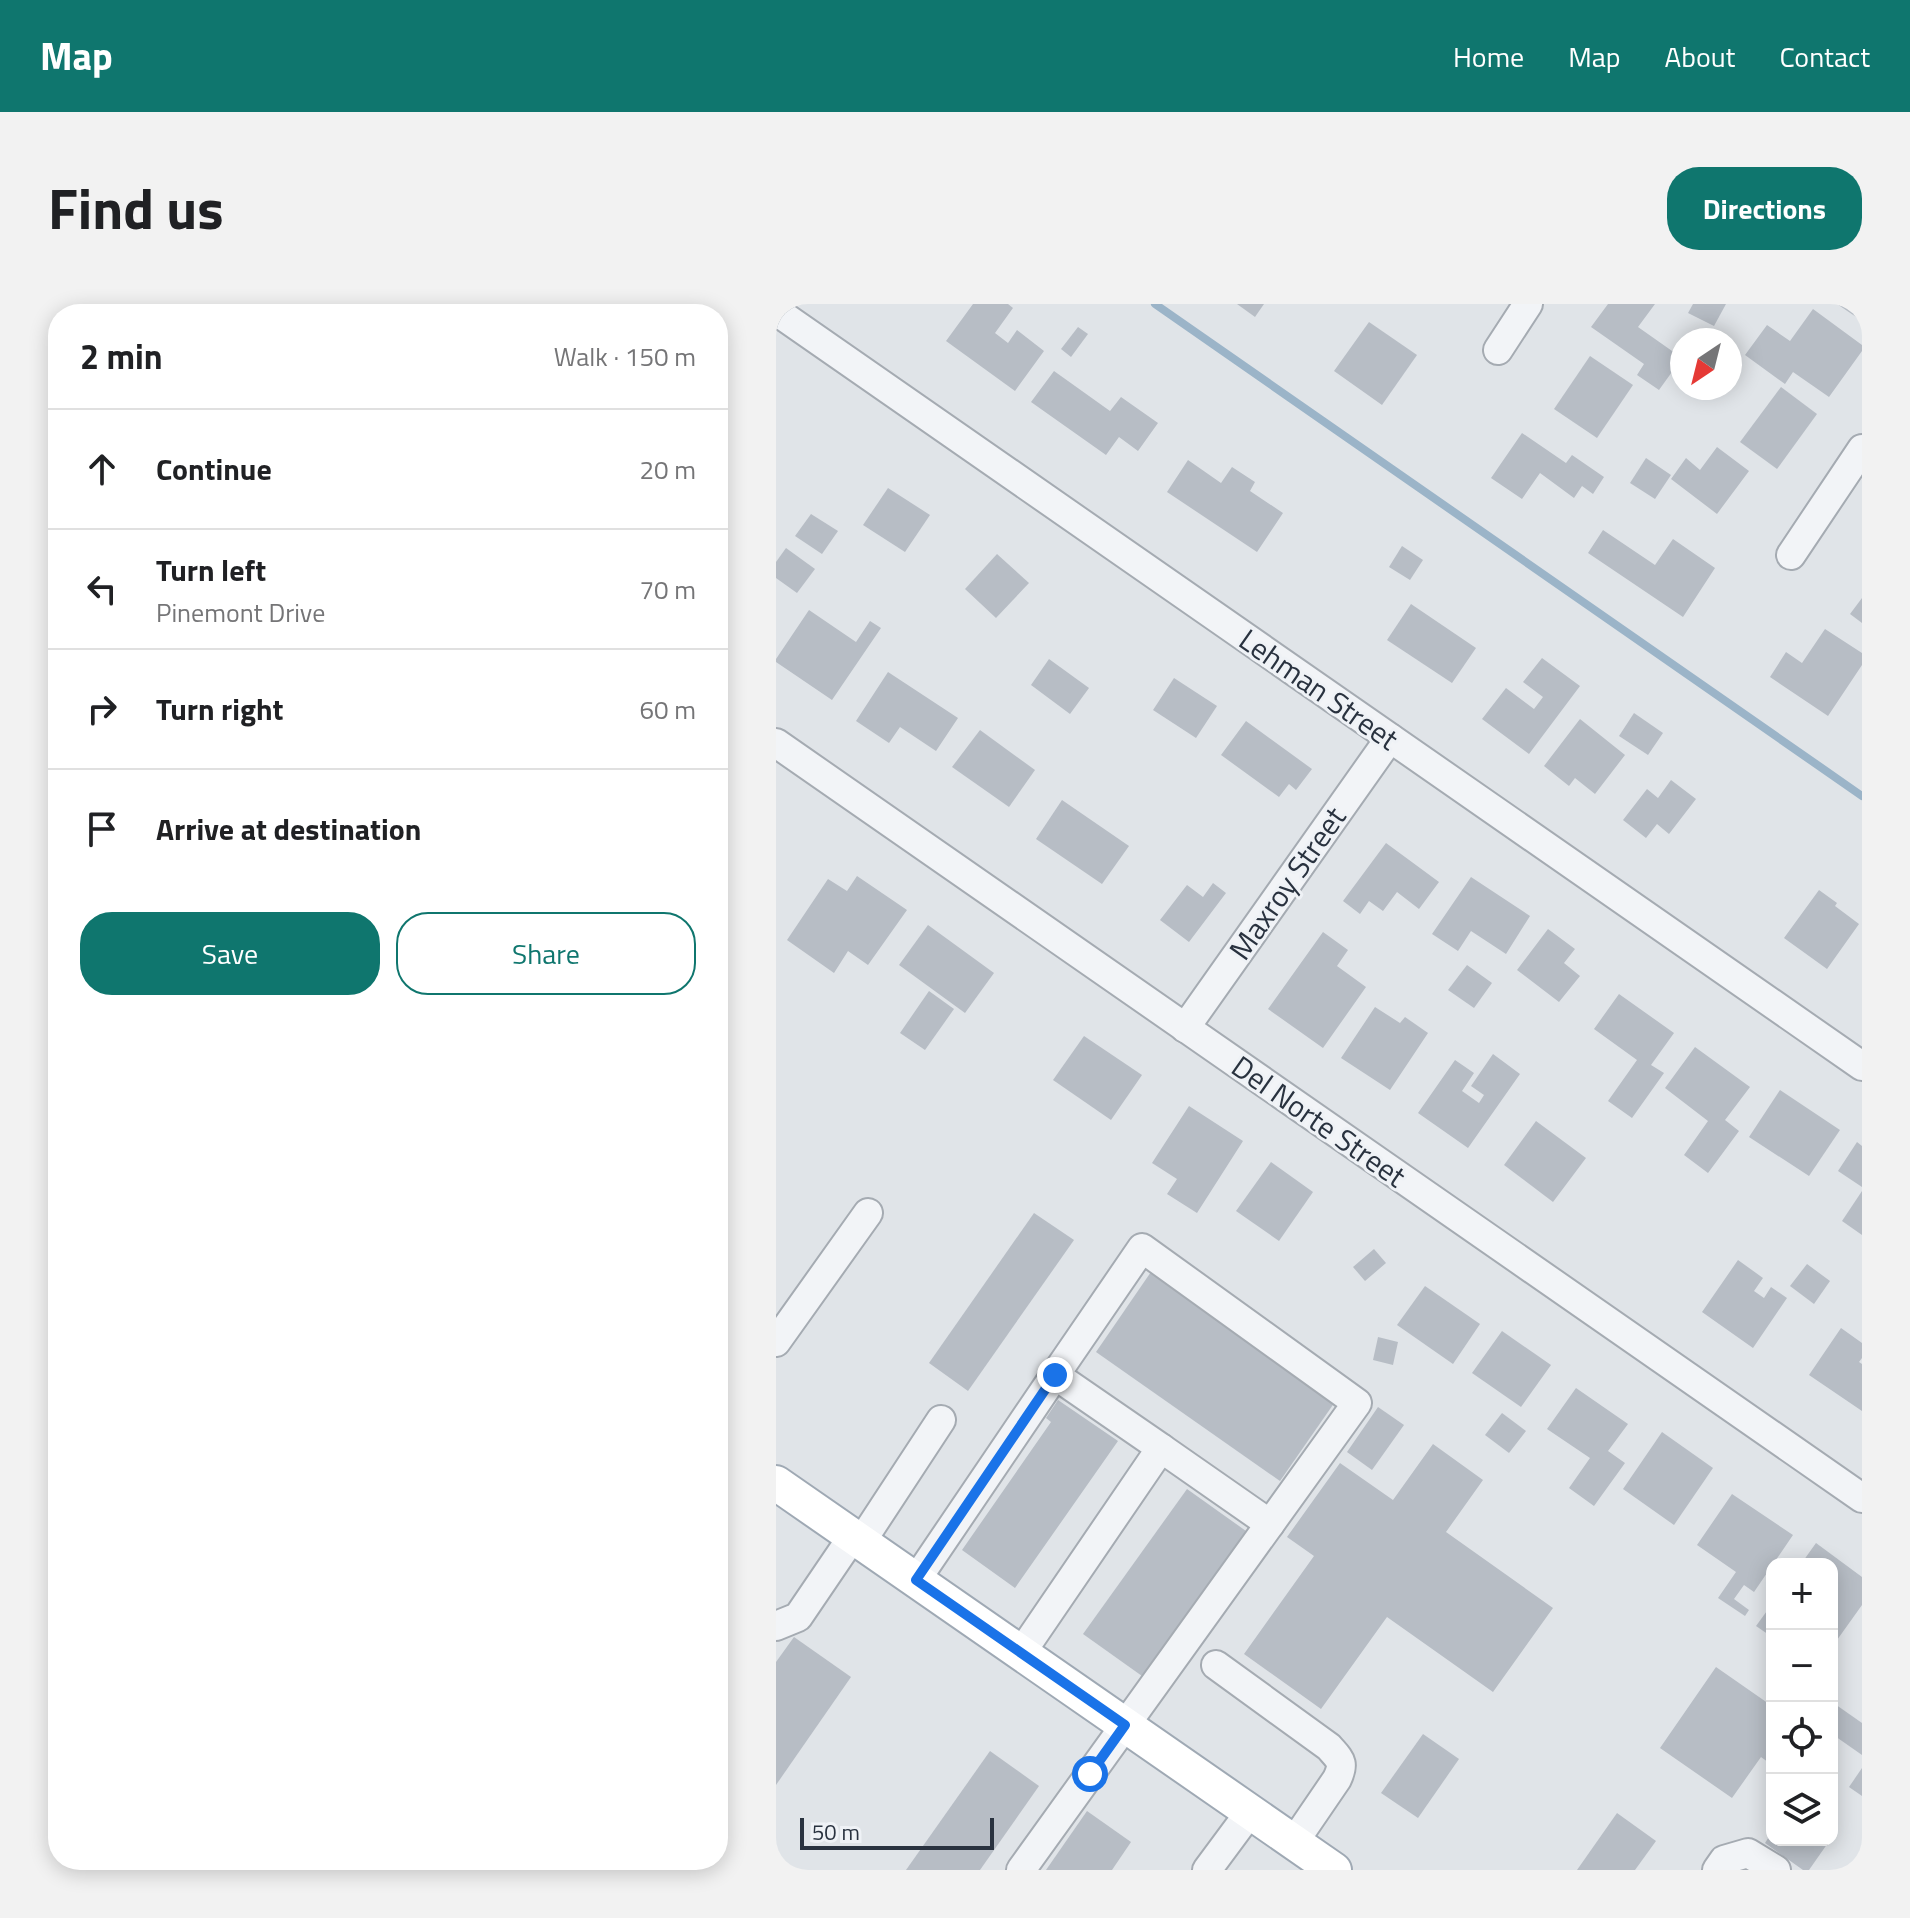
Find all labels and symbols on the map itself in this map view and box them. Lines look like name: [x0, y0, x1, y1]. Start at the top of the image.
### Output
north arrow: [1670, 328, 1742, 400]
street label: Lehman Street: [1230, 617, 1409, 761]
street label: Maxroy Street: [1217, 797, 1357, 969]
street label: Del Norte Street: [1222, 1044, 1416, 1199]
route end: [1037, 1357, 1073, 1393]
route start: [1072, 1756, 1108, 1792]
scale bar: [800, 1814, 994, 1850]

